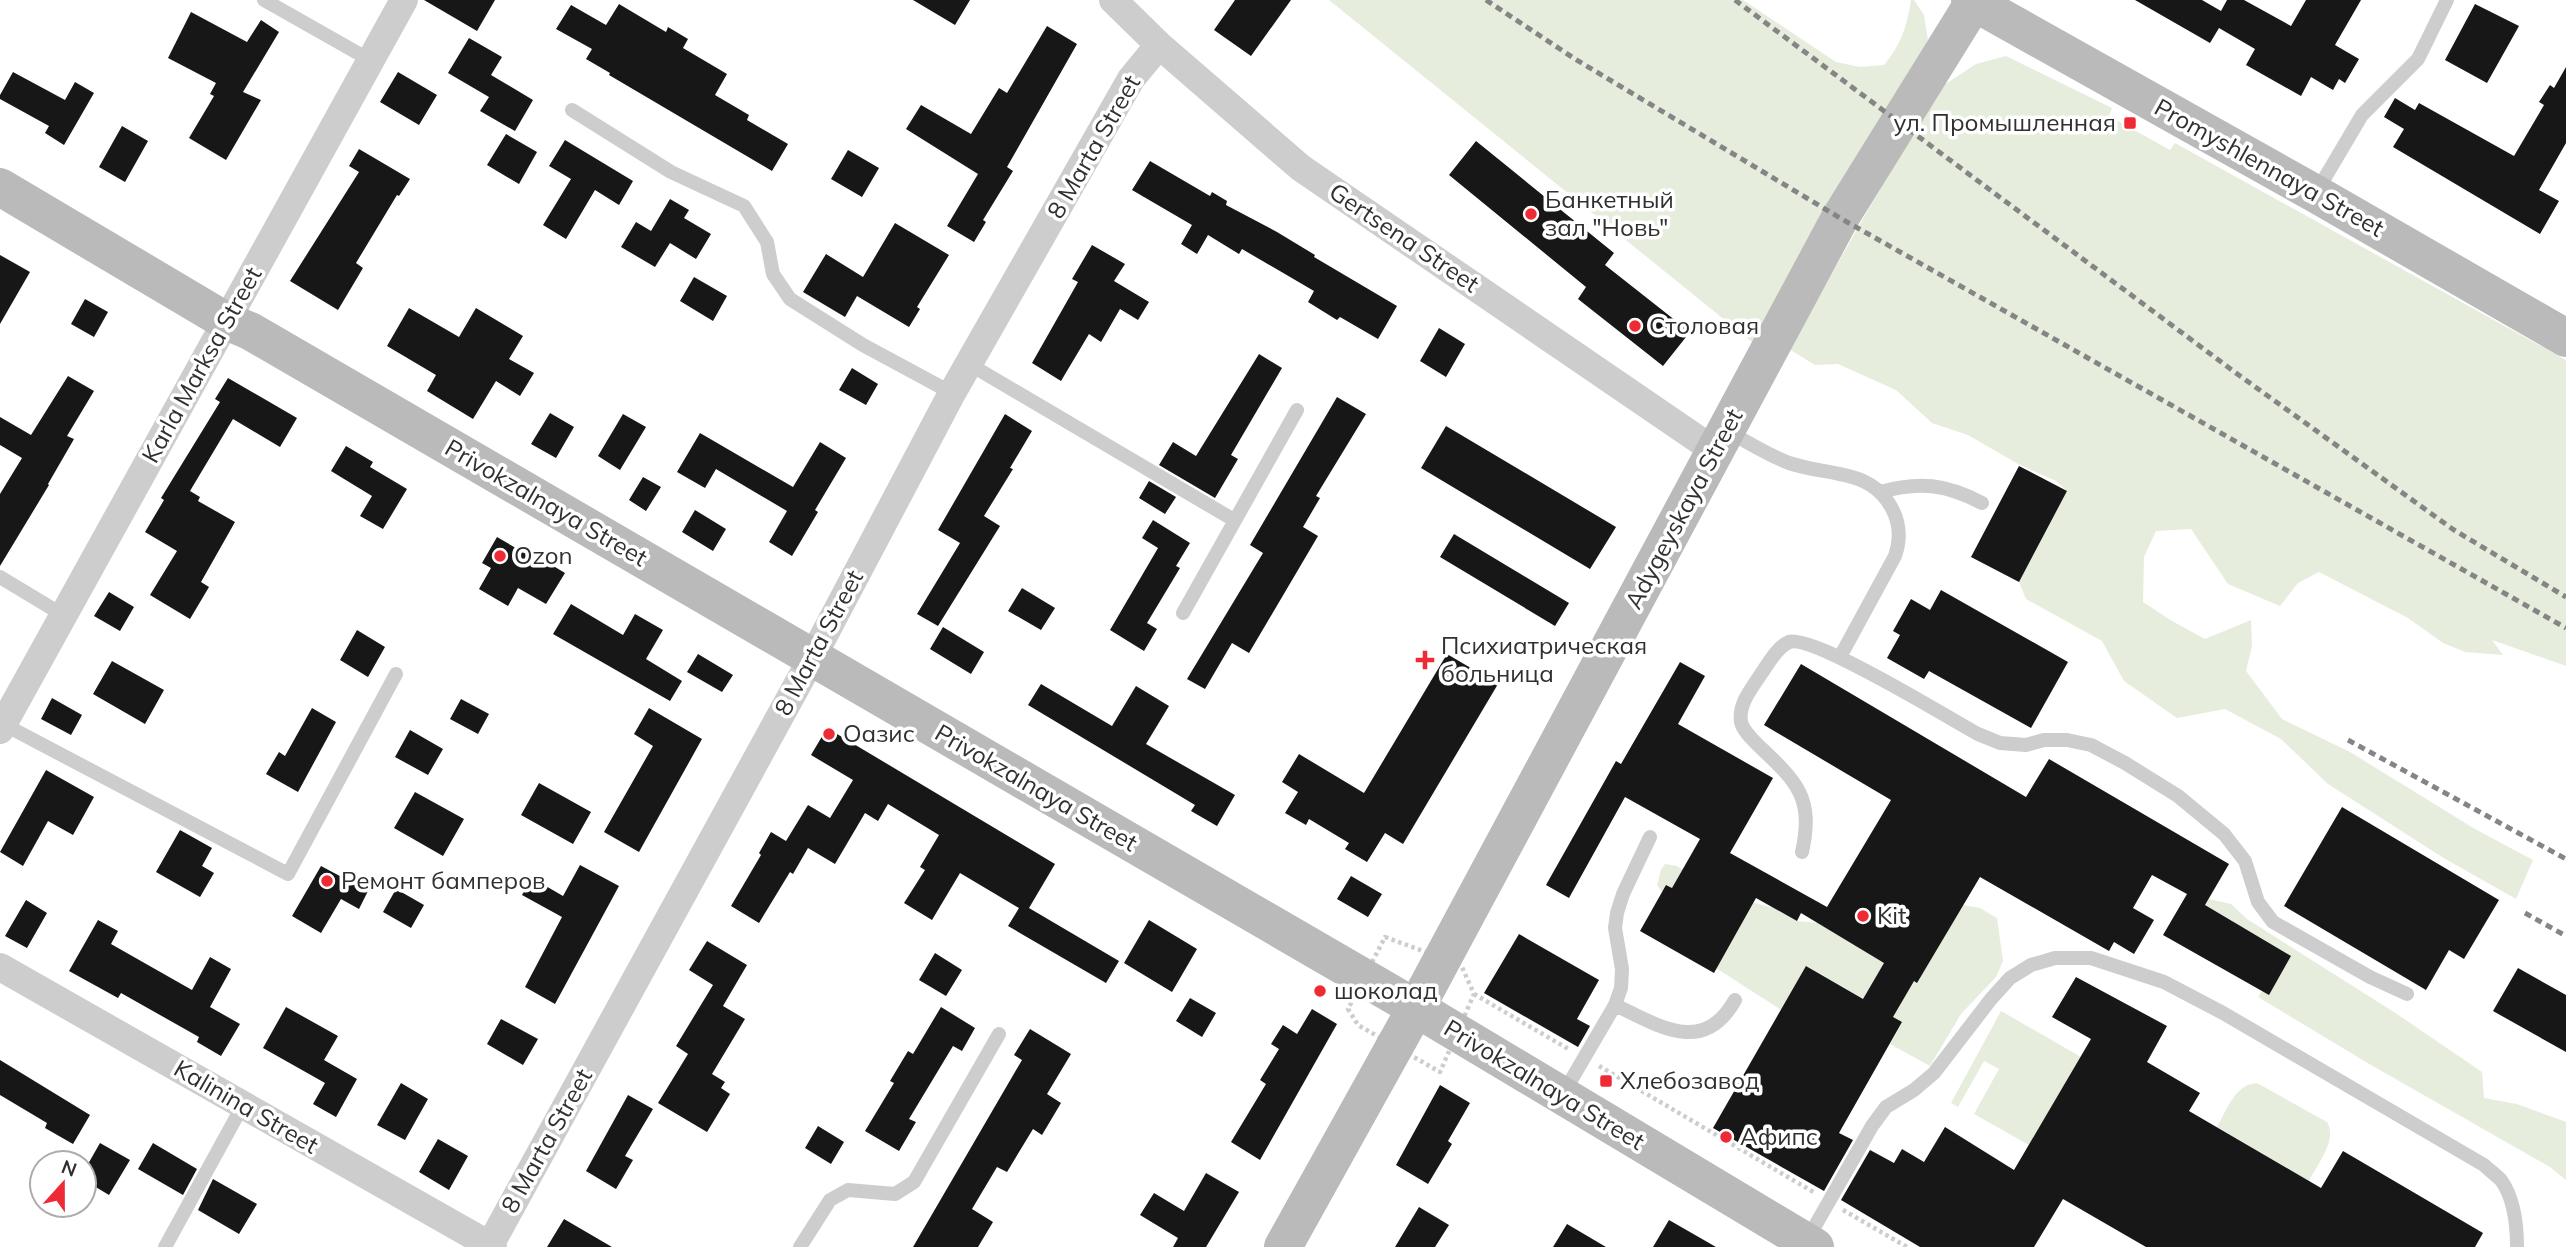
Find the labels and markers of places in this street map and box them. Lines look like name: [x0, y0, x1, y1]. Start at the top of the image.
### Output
place label: ул. Промышленная: [1893, 107, 2116, 137]
marker: ул. Промышленная: [2122, 115, 2138, 131]
place label: Банкетный зал "Новь": [1545, 184, 1674, 242]
marker: Банкетный зал "Новь": [1523, 206, 1539, 222]
place label: Столовая: [1649, 310, 1759, 340]
marker: Столовая: [1627, 318, 1643, 334]
place label: Ozon: [514, 540, 573, 570]
marker: Ozon: [492, 548, 508, 564]
place label: Психиатрическая больница: [1441, 630, 1647, 688]
marker: Психиатрическая больница: [1415, 650, 1435, 670]
place label: Оазис: [843, 718, 915, 748]
marker: Оазис: [821, 726, 837, 742]
place label: Ремонт бамперов: [341, 865, 545, 895]
marker: Ремонт бамперов: [319, 873, 335, 889]
place label: Kit: [1877, 900, 1906, 930]
marker: Kit: [1855, 908, 1871, 924]
place label: шоколад: [1334, 975, 1438, 1005]
marker: шоколад: [1312, 983, 1328, 999]
place label: Хлебозавод: [1620, 1065, 1760, 1095]
marker: Хлебозавод: [1598, 1073, 1614, 1089]
place label: Афипс: [1740, 1121, 1818, 1151]
marker: Афипс: [1718, 1129, 1734, 1145]

